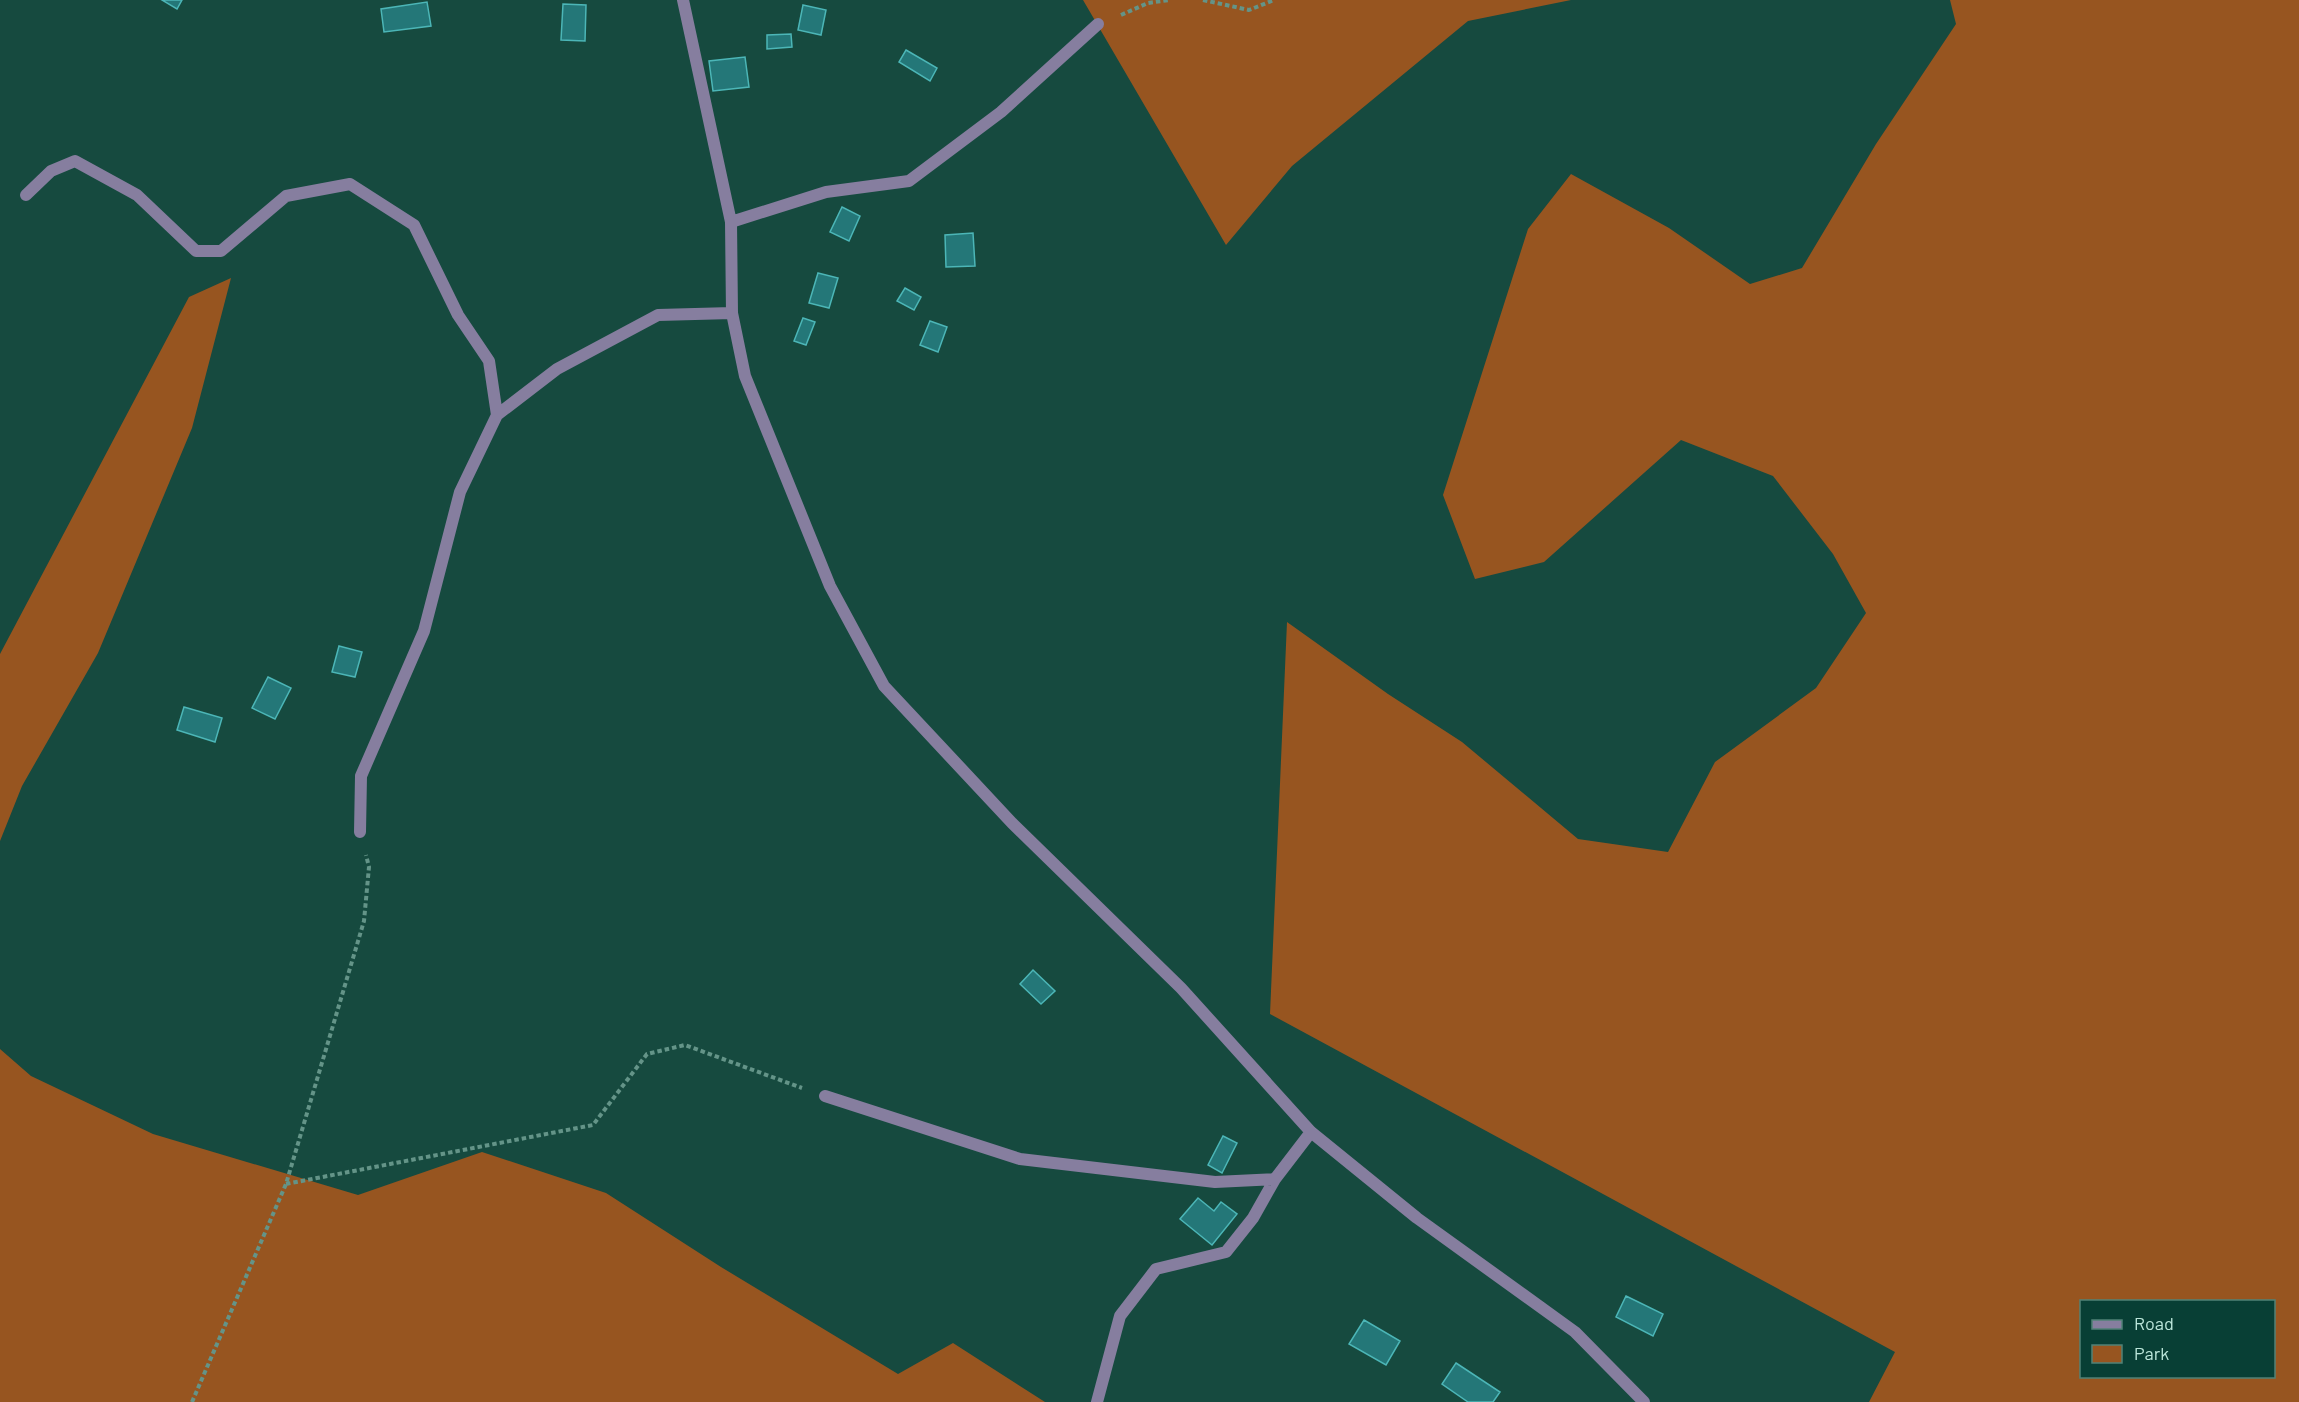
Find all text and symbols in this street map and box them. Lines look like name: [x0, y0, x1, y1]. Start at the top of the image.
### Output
legend: [2080, 1300, 2275, 1378]
text: Road: [2134, 1312, 2174, 1334]
text: Park: [2134, 1342, 2169, 1364]

